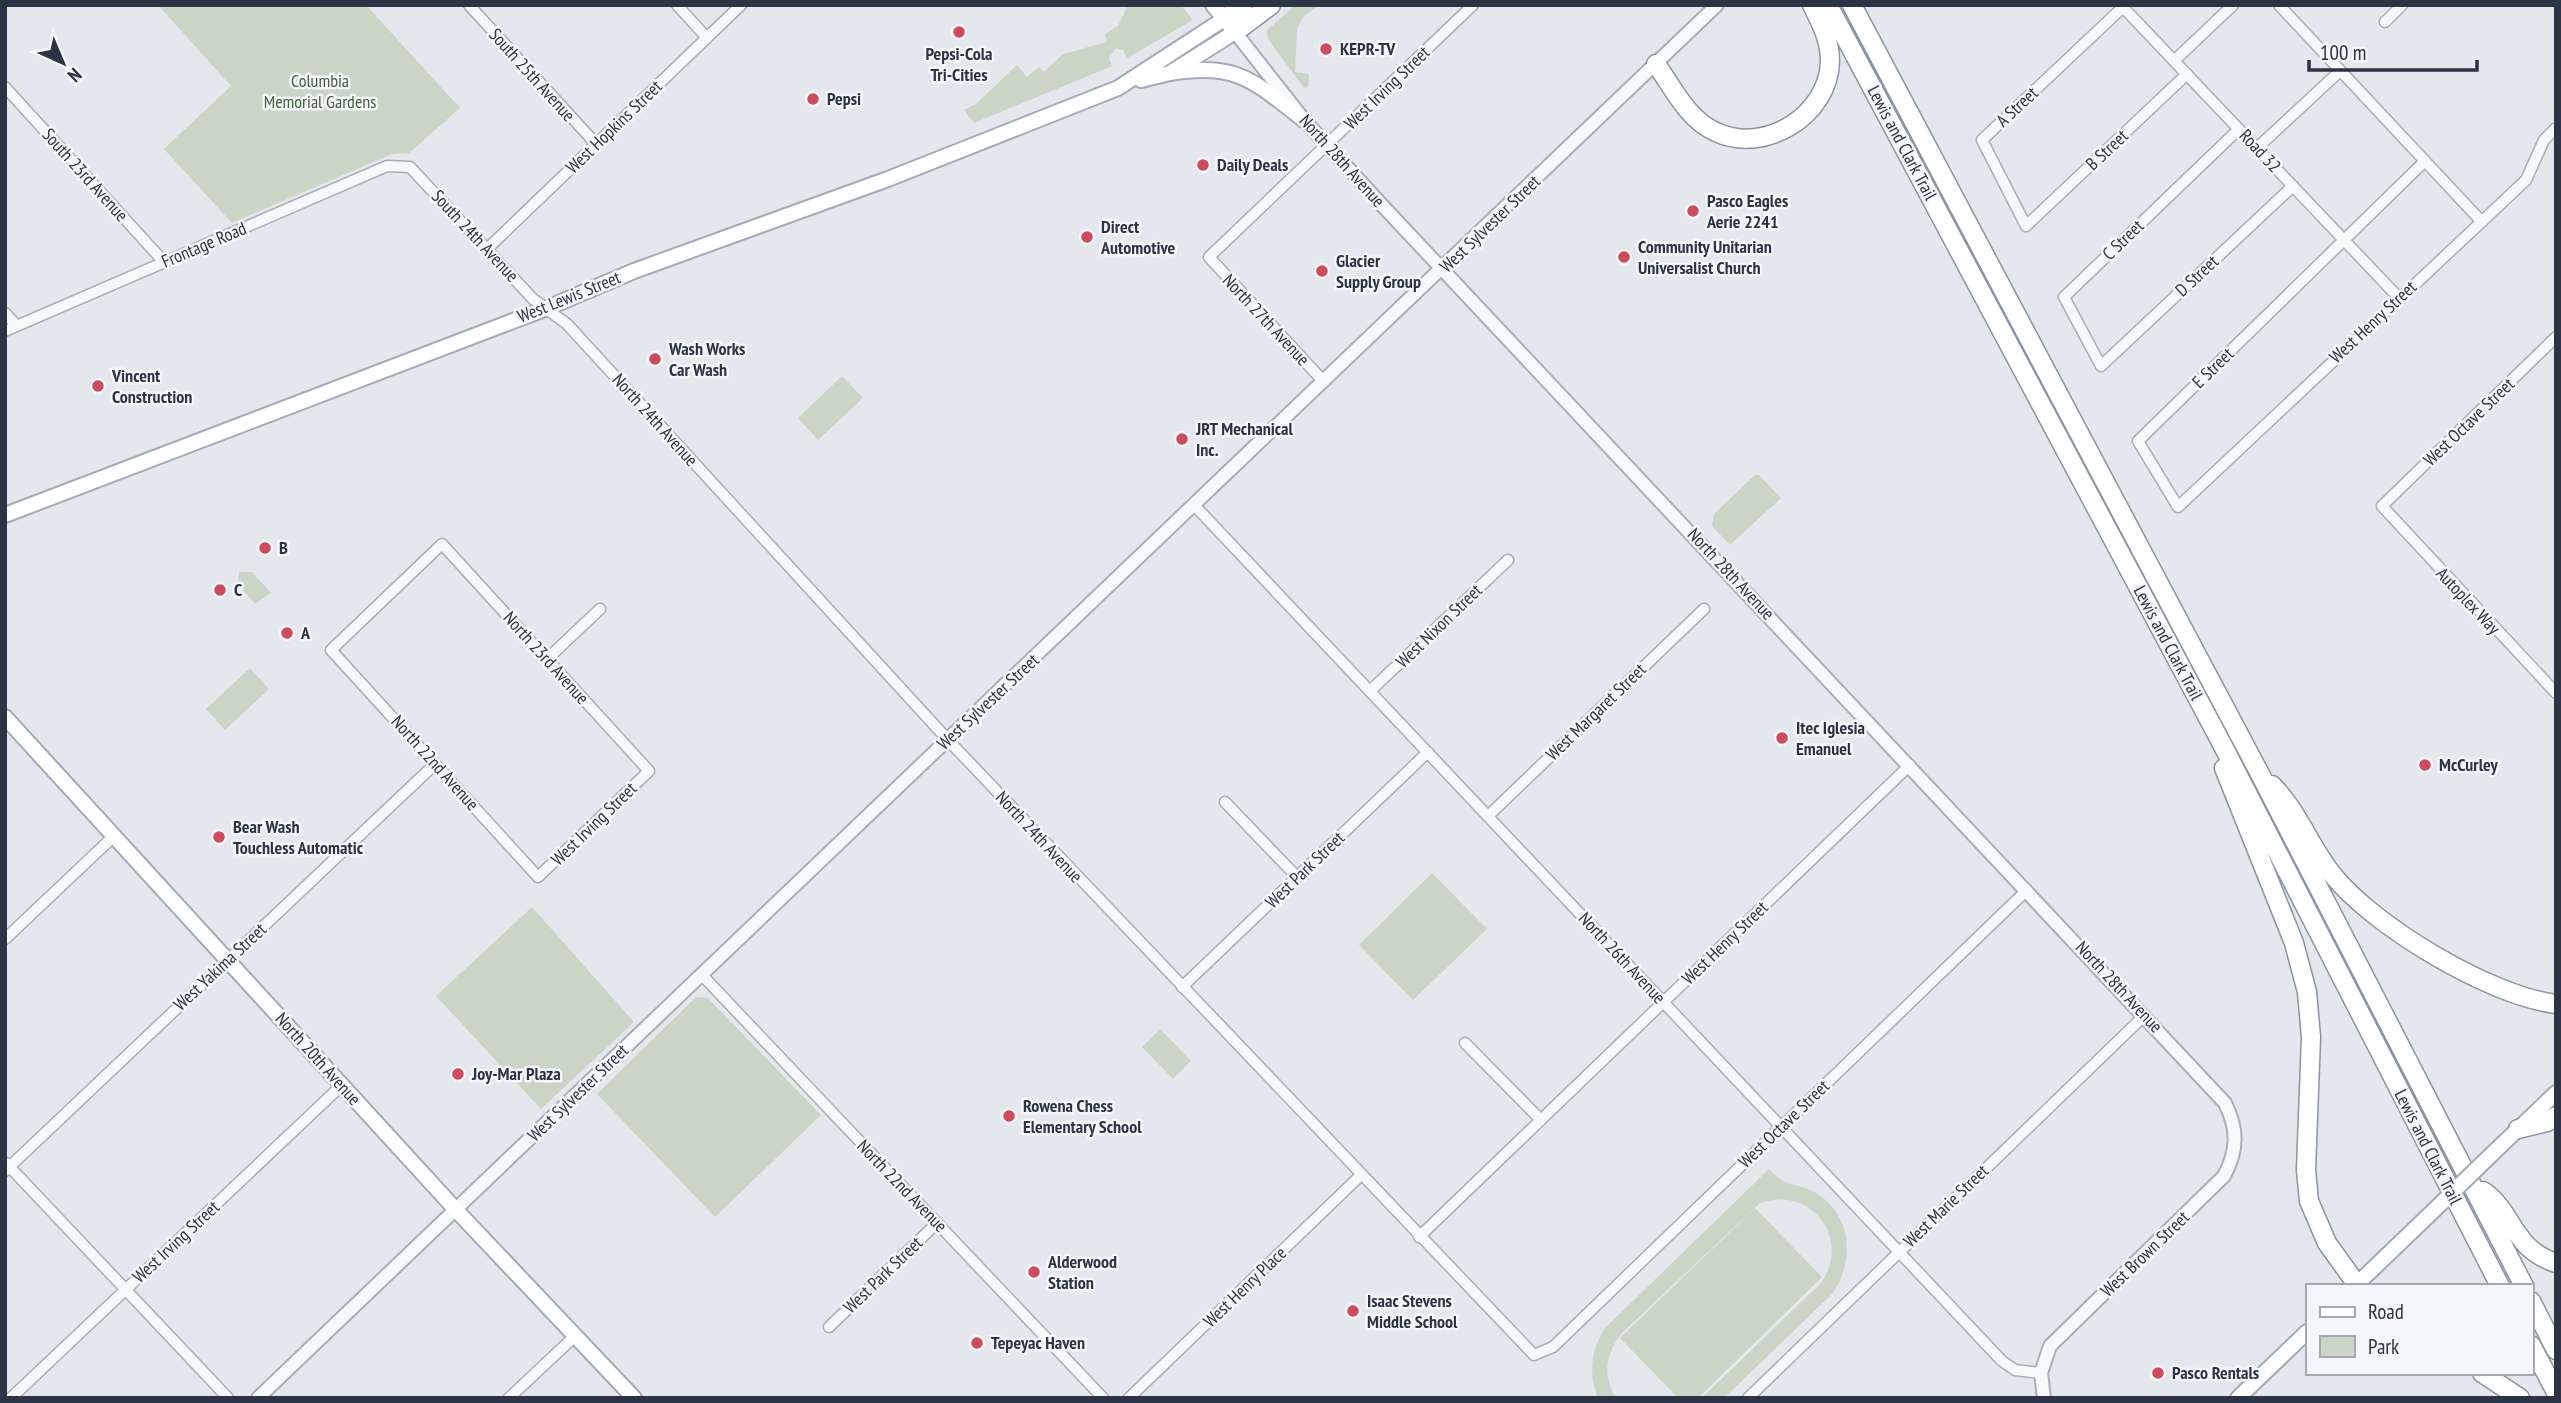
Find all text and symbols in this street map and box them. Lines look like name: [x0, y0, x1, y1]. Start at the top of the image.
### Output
street label: South 25th Avenue: [484, 23, 580, 126]
marker: Pepsi-Cola Tri-Cities: [951, 24, 967, 40]
north arrow: [28, 28, 98, 98]
scale bar: [2309, 28, 2477, 72]
place label: KEPR-TV: [1340, 37, 1396, 60]
text: 100 m: [2320, 39, 2366, 66]
marker: KEPR-TV: [1318, 41, 1334, 57]
street label: West Irving Street: [1339, 41, 1434, 134]
place label: Pepsi-Cola Tri-Cities: [925, 42, 993, 86]
text: N: [63, 63, 87, 87]
park label: Columbia Memorial Gardens: [264, 69, 376, 113]
street label: West Hopkins Street: [561, 75, 667, 178]
street label: A Street: [1991, 81, 2042, 132]
street label: Lewis and Clark Trail: [1863, 82, 1943, 205]
place label: Pepsi: [827, 87, 861, 110]
marker: Pepsi: [805, 91, 821, 107]
street label: North 28th Avenue: [1295, 109, 1390, 212]
street label: South 23rd Avenue: [37, 123, 133, 226]
street label: B Street: [2081, 124, 2133, 175]
street label: Road 32: [2235, 124, 2286, 177]
place label: Daily Deals: [1217, 153, 1288, 176]
marker: Daily Deals: [1195, 157, 1211, 173]
street label: West Sylvester Street: [1434, 170, 1545, 277]
street label: South 24th Avenue: [427, 185, 524, 287]
place label: Pasco Eagles Aerie 2241: [1706, 189, 1788, 233]
marker: Pasco Eagles Aerie 2241: [1685, 203, 1701, 219]
street label: C Street: [2097, 214, 2148, 265]
place label: Direct Automotive: [1100, 215, 1176, 259]
street label: Frontage Road: [158, 216, 250, 273]
marker: Direct Automotive: [1079, 229, 1095, 245]
place label: Community Unitarian Universalist Church: [1638, 235, 1772, 279]
place label: Glacier Supply Group: [1336, 249, 1421, 293]
marker: Community Unitarian Universalist Church: [1616, 249, 1632, 265]
street label: D Street: [2170, 250, 2223, 301]
marker: Glacier Supply Group: [1314, 263, 1330, 279]
street label: West Lewis Street: [514, 265, 624, 328]
street label: North 27th Avenue: [1218, 269, 1315, 370]
street label: West Henry Street: [2324, 275, 2421, 368]
place label: Wash Works Car Wash: [668, 337, 745, 381]
street label: E Street: [2187, 342, 2238, 393]
marker: Wash Works Car Wash: [647, 351, 663, 367]
place label: Vincent Construction: [111, 364, 192, 408]
street label: North 24th Avenue: [608, 368, 703, 471]
street label: West Octave Street: [2418, 372, 2519, 471]
marker: Vincent Construction: [90, 378, 106, 394]
place label: JRT Mechanical Inc.: [1195, 417, 1294, 461]
marker: JRT Mechanical Inc.: [1174, 431, 1190, 447]
street label: North 28th Avenue: [1683, 523, 1780, 624]
place label: B: [279, 536, 288, 559]
marker: B: [257, 540, 273, 556]
street label: Autoplex Way: [2431, 562, 2506, 639]
place label: C: [234, 578, 242, 601]
street label: West Nixon Street: [1391, 579, 1487, 673]
marker: C: [212, 582, 228, 598]
street label: Lewis and Clark Trail: [2129, 582, 2209, 705]
street label: North 23rd Avenue: [499, 606, 594, 709]
place label: A: [300, 621, 311, 644]
marker: A: [279, 625, 295, 641]
street label: West Sylvester Street: [932, 648, 1043, 755]
street label: West Margaret Street: [1541, 658, 1651, 765]
street label: North 22nd Avenue: [387, 710, 484, 815]
place label: Itec Iglesia Emanuel: [1796, 716, 1865, 760]
marker: Itec Iglesia Emanuel: [1774, 730, 1790, 746]
place label: McCurley: [2439, 753, 2499, 776]
marker: McCurley: [2417, 757, 2433, 773]
street label: West Irving Street: [546, 777, 641, 870]
street label: North 24th Avenue: [991, 786, 1088, 887]
place label: Bear Wash Touchless Automatic: [233, 815, 364, 859]
street label: West Park Street: [1260, 826, 1349, 913]
marker: Bear Wash Touchless Automatic: [211, 829, 227, 845]
street label: West Henry Street: [1677, 896, 1773, 989]
street label: North 26th Avenue: [1574, 907, 1671, 1008]
street label: West Yakima Street: [168, 918, 271, 1015]
street label: North 28th Avenue: [2071, 936, 2168, 1037]
street label: North 20th Avenue: [271, 1007, 366, 1110]
street label: West Sylvester Street: [522, 1039, 633, 1146]
place label: Joy-Mar Plaza: [471, 1062, 561, 1085]
marker: Joy-Mar Plaza: [450, 1066, 466, 1082]
street label: West Octave Street: [1733, 1074, 1834, 1173]
street label: Lewis and Clark Trail: [2390, 1085, 2468, 1209]
place label: Rowena Chess Elementary School: [1023, 1094, 1142, 1138]
marker: Rowena Chess Elementary School: [1001, 1108, 1017, 1124]
street label: North 22nd Avenue: [852, 1134, 952, 1237]
street label: West Marie Street: [1898, 1159, 1993, 1252]
street label: West Irving Street: [127, 1196, 224, 1288]
street label: West Brown Street: [2096, 1206, 2194, 1302]
street label: West Park Street: [838, 1231, 927, 1318]
street label: West Henry Place: [1198, 1241, 1291, 1332]
place label: Alderwood Station: [1047, 1250, 1117, 1294]
marker: Alderwood Station: [1026, 1264, 1042, 1280]
legend: [2306, 1284, 2533, 1375]
place label: Isaac Stevens Middle School: [1367, 1289, 1458, 1333]
text: Road: [2368, 1298, 2404, 1325]
marker: Isaac Stevens Middle School: [1345, 1303, 1361, 1319]
place label: Tepeyac Haven: [991, 1331, 1085, 1354]
text: Park: [2368, 1333, 2399, 1360]
marker: Tepeyac Haven: [969, 1335, 985, 1351]
place label: Pasco Rentals: [2172, 1361, 2259, 1384]
marker: Pasco Rentals: [2150, 1365, 2166, 1381]

